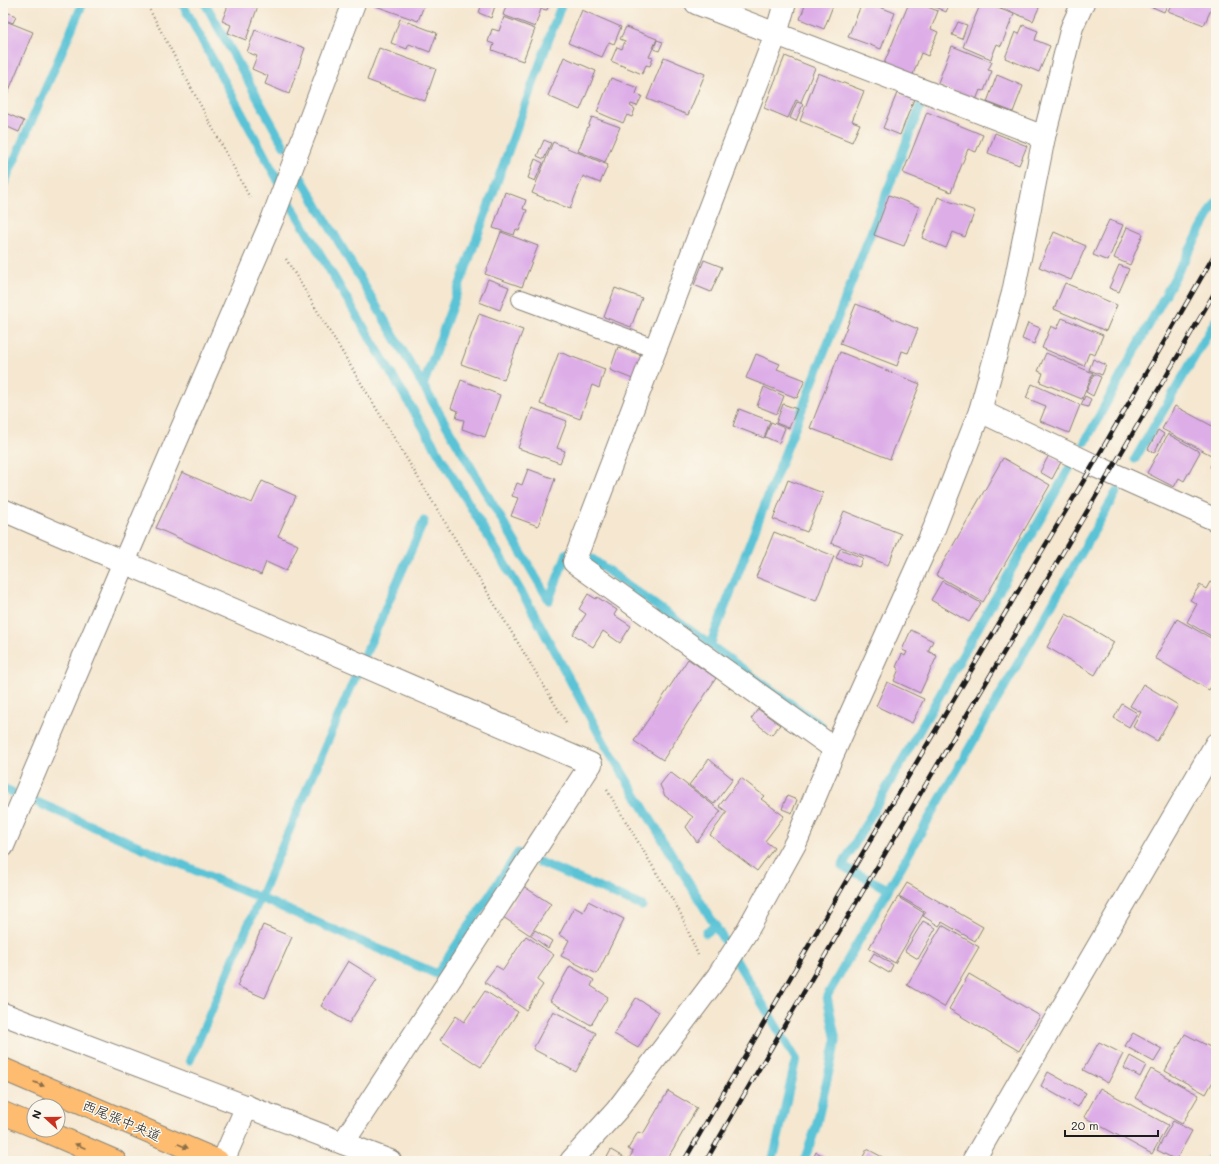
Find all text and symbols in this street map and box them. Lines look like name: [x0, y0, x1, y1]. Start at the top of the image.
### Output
one-way arrow: [33, 1081, 44, 1087]
street label: 西尾張中央道: [80, 1095, 164, 1145]
north arrow: [26, 1098, 66, 1138]
text: N: [28, 1108, 45, 1121]
scale bar: [1065, 1112, 1158, 1138]
text: 20 m: [1071, 1117, 1099, 1133]
one-way arrow: [73, 1142, 85, 1148]
one-way arrow: [177, 1143, 189, 1149]

